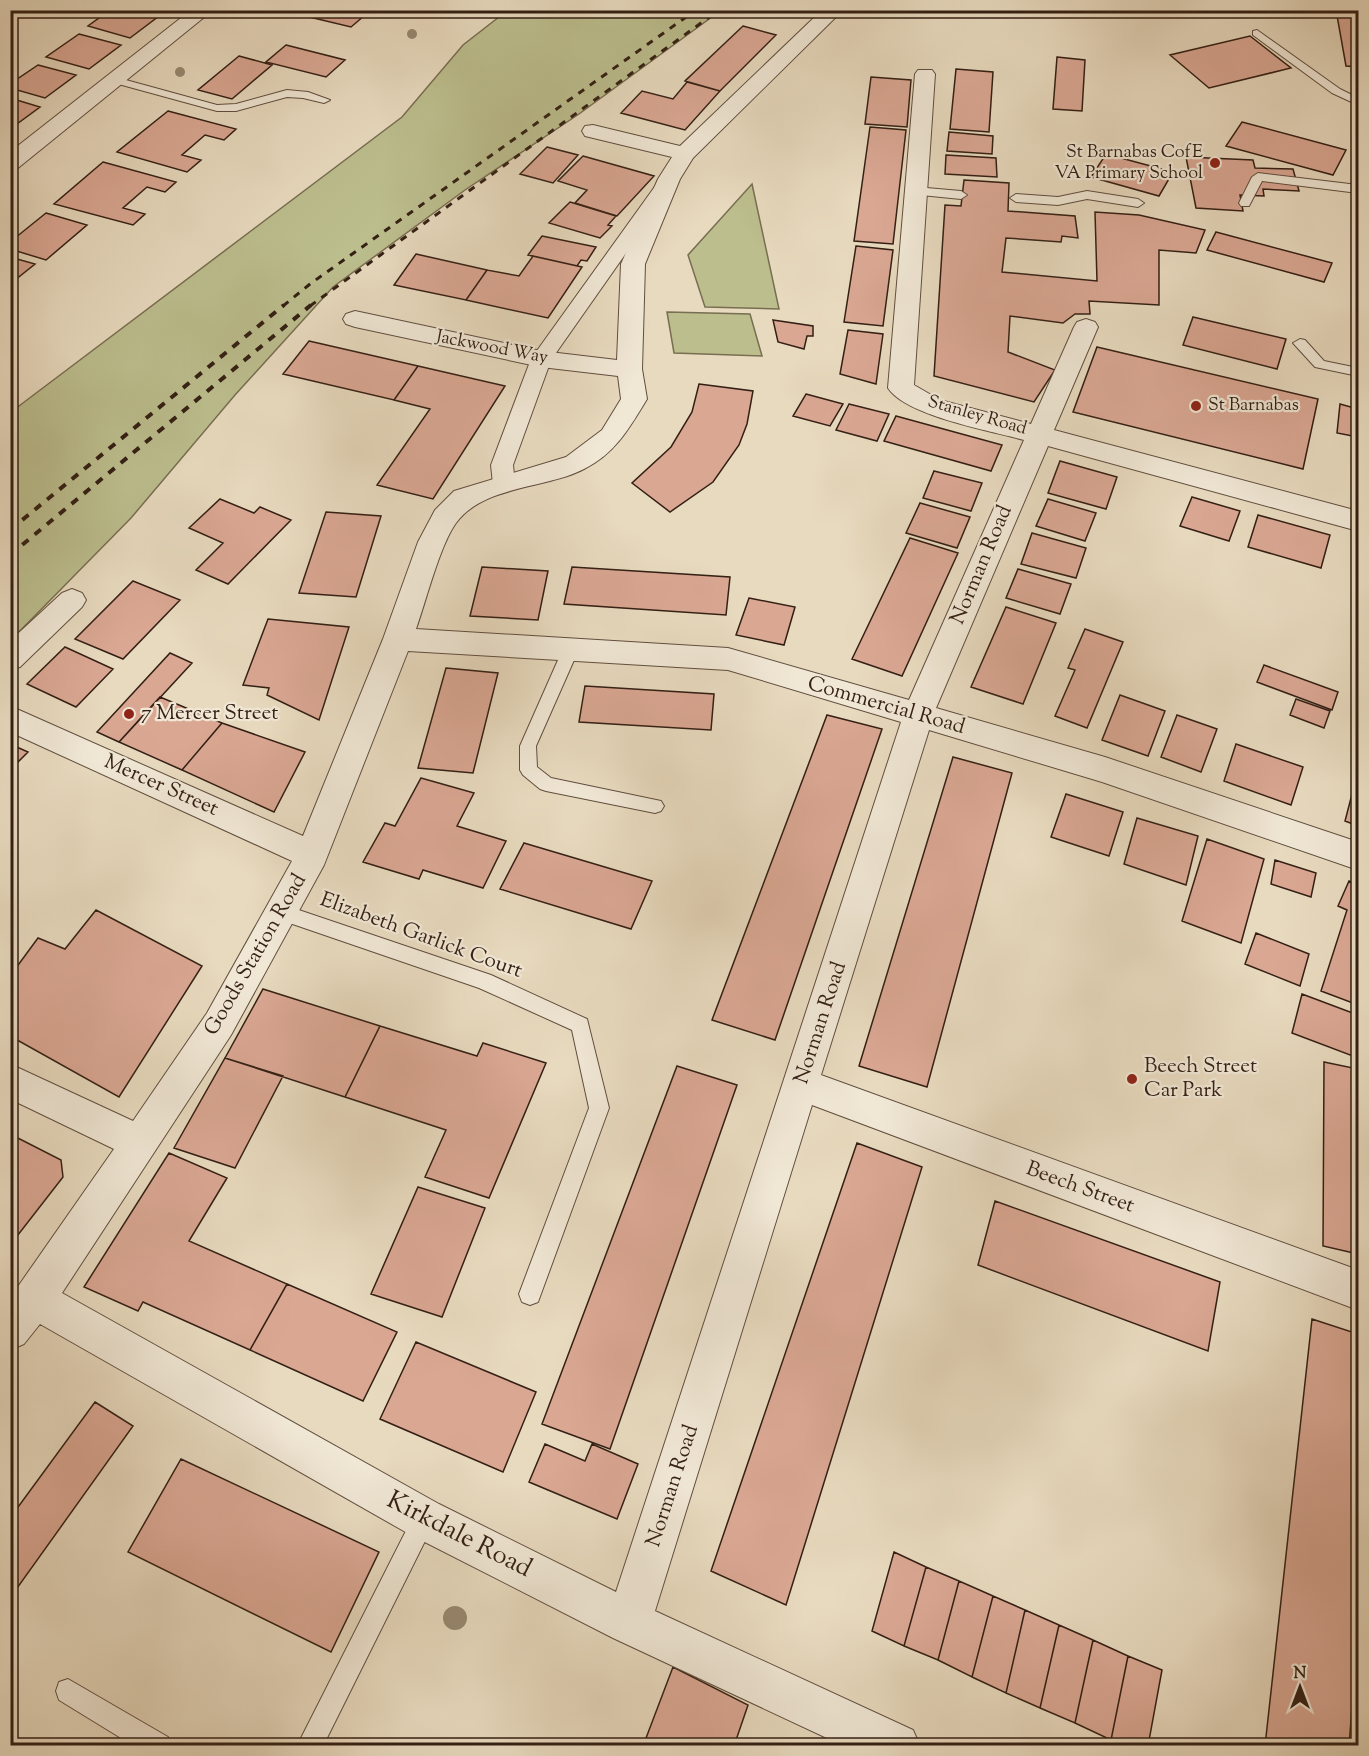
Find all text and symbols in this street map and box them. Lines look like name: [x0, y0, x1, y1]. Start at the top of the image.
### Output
place label: St Barnabas CofE VA Primary School: [1055, 140, 1203, 187]
marker: St Barnabas CofE VA Primary School: [1208, 156, 1222, 170]
street label: Jackwood Way: [433, 324, 550, 372]
street label: Stanley Road: [924, 389, 1030, 443]
place label: St Barnabas: [1208, 393, 1299, 419]
marker: St Barnabas: [1189, 399, 1203, 413]
street label: Norman Road: [943, 501, 1021, 629]
street label: Commercial Road: [804, 669, 968, 743]
place label: 7 Mercer Street: [141, 699, 279, 729]
marker: 7 Mercer Street: [122, 707, 136, 721]
street label: Mercer Street: [99, 747, 223, 825]
street label: Goods Station Road: [197, 868, 315, 1042]
street label: Elizabeth Garlick Court: [316, 885, 526, 987]
street label: Norman Road: [787, 958, 855, 1088]
place label: Beech Street Car Park: [1144, 1052, 1257, 1106]
marker: Beech Street Car Park: [1125, 1072, 1139, 1086]
street label: Beech Street: [1022, 1155, 1138, 1221]
street label: Norman Road: [639, 1421, 707, 1551]
street label: Kirkdale Road: [380, 1482, 539, 1588]
north arrow: [1270, 1657, 1330, 1717]
text: N: [1294, 1663, 1307, 1686]

